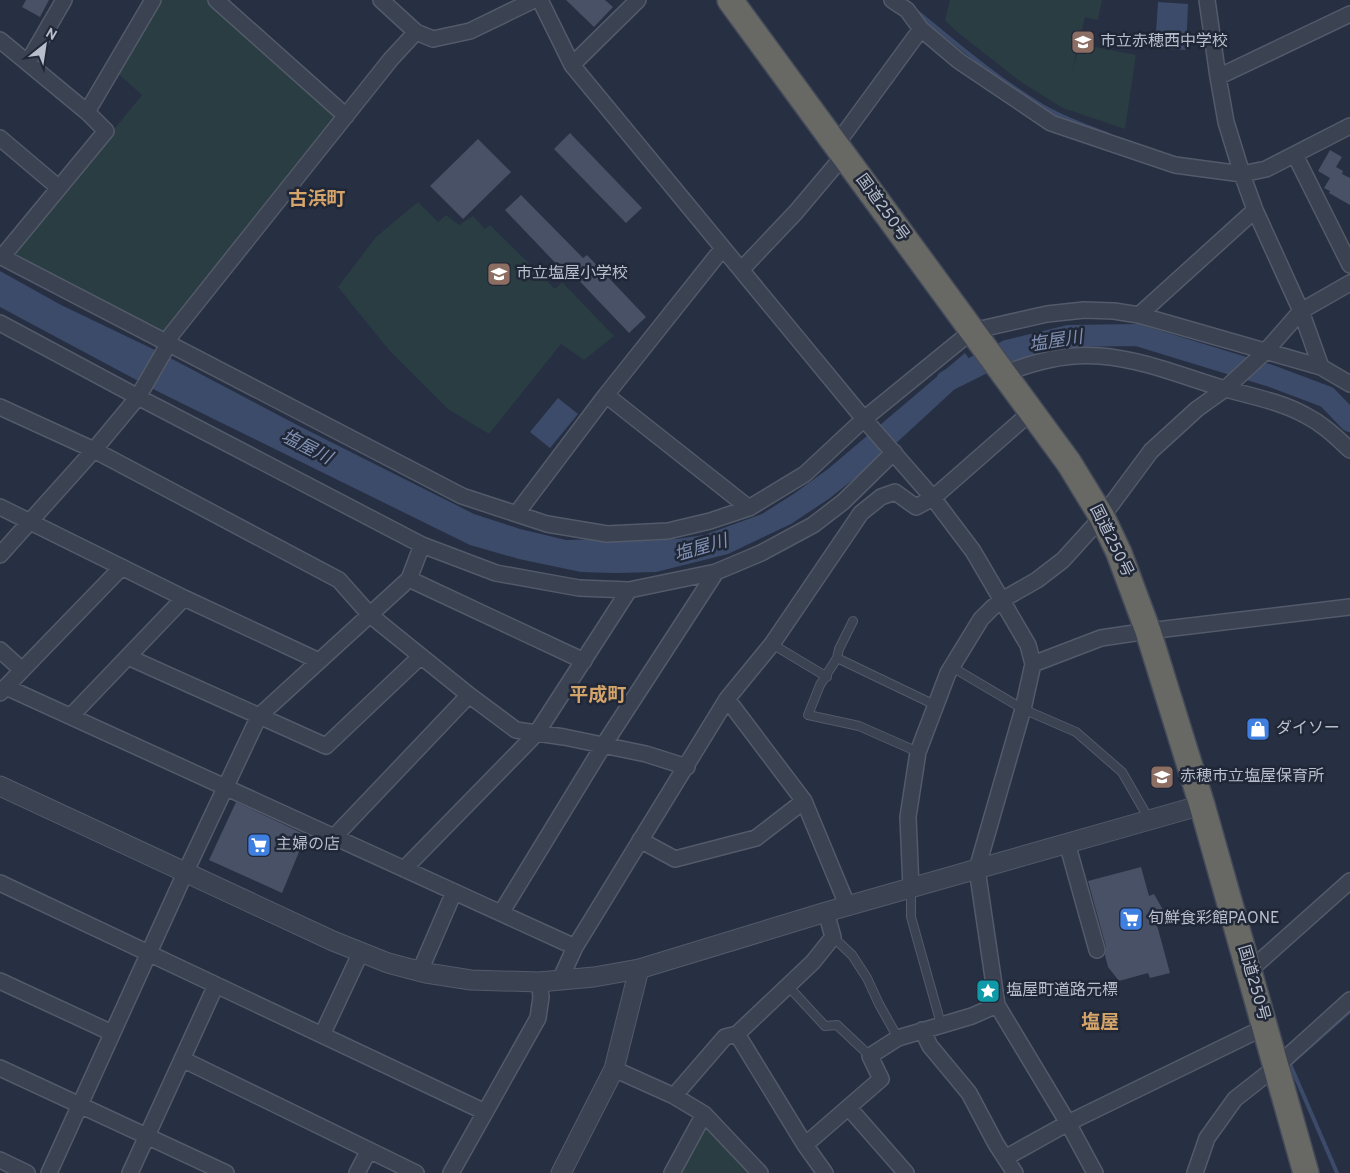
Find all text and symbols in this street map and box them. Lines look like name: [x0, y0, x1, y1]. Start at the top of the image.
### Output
north arrow: [20, 20, 70, 70]
text: N: [42, 25, 59, 45]
school or university icon: 市立赤穂西中学校: [1070, 29, 1096, 55]
place label: 市立赤穂西中学校: [1100, 32, 1228, 52]
street label: 国道250号: [851, 171, 913, 245]
district label: 古浜町: [288, 188, 346, 212]
school or university icon: 市立塩屋小学校: [486, 261, 512, 287]
place label: 市立塩屋小学校: [516, 264, 628, 284]
water label: 塩屋川: [1028, 326, 1086, 358]
water label: 塩屋川: [277, 425, 337, 471]
street label: 国道250号: [1085, 502, 1137, 580]
water label: 塩屋川: [672, 530, 732, 567]
district label: 平成町: [569, 684, 627, 708]
shop icon: ダイソー: [1245, 716, 1271, 742]
place label: ダイソー: [1276, 719, 1340, 739]
school or university icon: 赤穂市立塩屋保育所: [1149, 764, 1175, 790]
place label: 赤穂市立塩屋保育所: [1180, 767, 1324, 787]
supermarket icon: 主婦の店: [246, 832, 272, 858]
place label: 主婦の店: [276, 835, 340, 855]
supermarket icon: 旬鮮食彩館PAONE: [1118, 906, 1144, 932]
place label: 旬鮮食彩館PAONE: [1148, 909, 1280, 929]
street label: 国道250号: [1233, 943, 1273, 1023]
place icon: 塩屋町道路元標: [975, 978, 1001, 1004]
place label: 塩屋町道路元標: [1006, 981, 1118, 1001]
district label: 塩屋: [1081, 1011, 1119, 1035]

